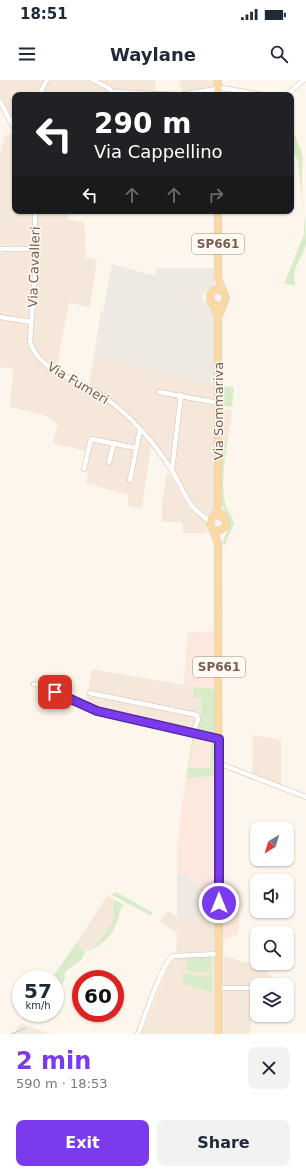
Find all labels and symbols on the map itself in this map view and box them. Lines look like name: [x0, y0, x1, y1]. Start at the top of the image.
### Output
street label: Via Cavalleri: [25, 226, 43, 308]
road number: SP661: [192, 234, 244, 254]
street label: Via Fumeri: [45, 359, 111, 407]
street label: Via Sommariva: [211, 362, 226, 460]
road number: SP661: [193, 657, 245, 677]
pin: [38, 675, 72, 709]
north arrow: [250, 822, 294, 866]
position arrow: [198, 882, 240, 924]
speed limit sign: 60: [72, 970, 124, 1022]

